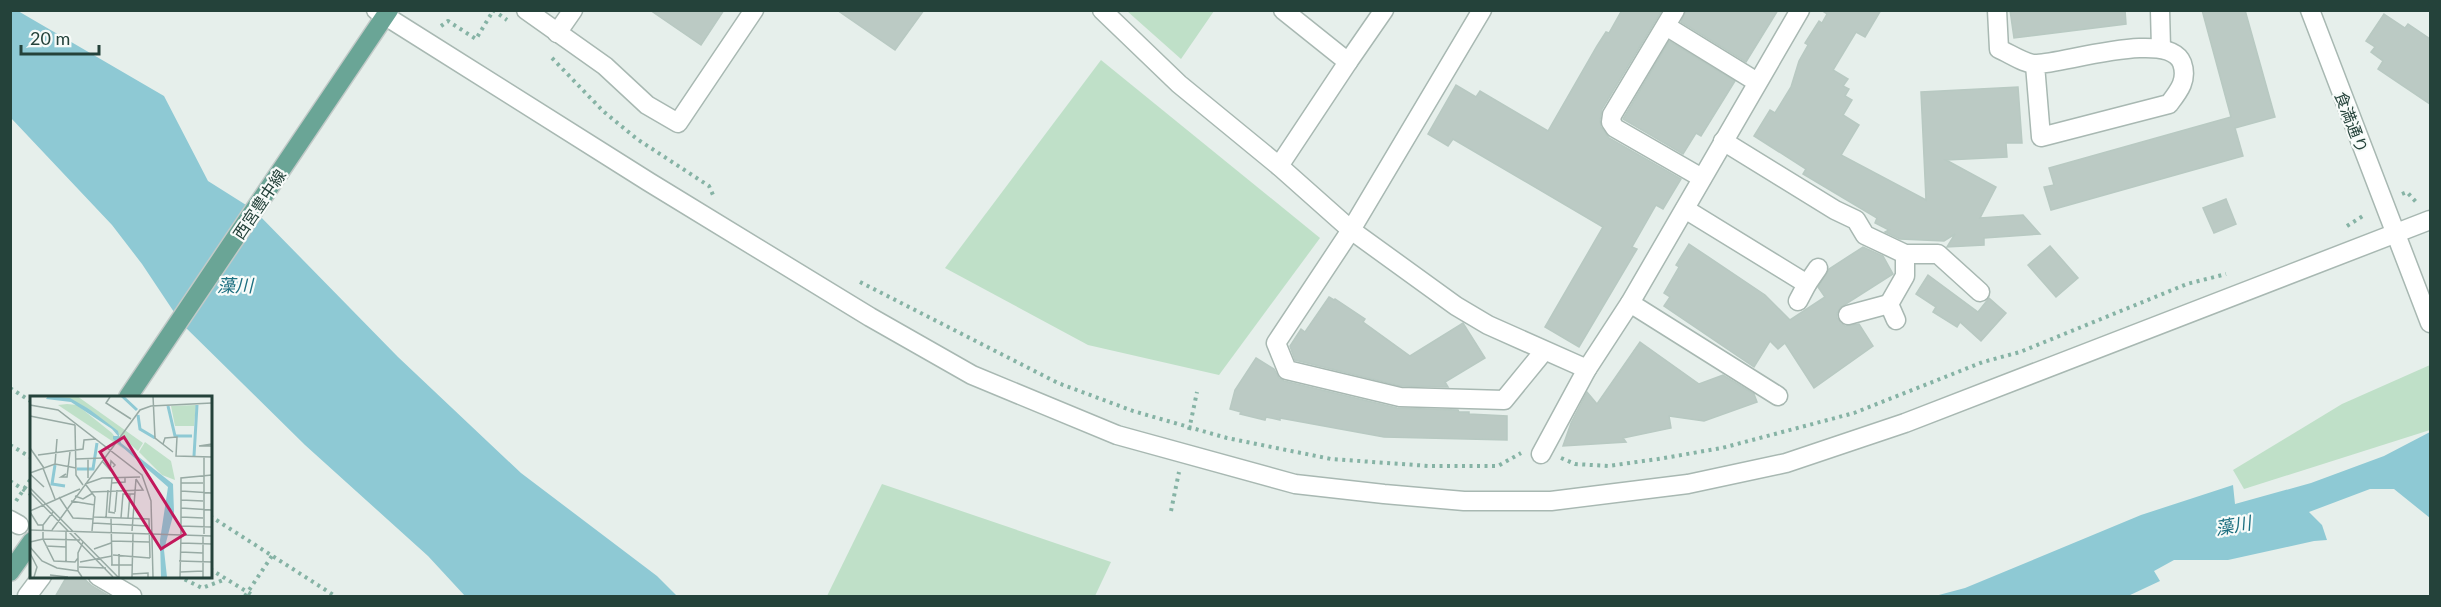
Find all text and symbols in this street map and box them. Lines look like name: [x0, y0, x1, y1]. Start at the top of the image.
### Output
scale bar: [21, 18, 99, 56]
text: 20 m: [30, 27, 70, 49]
street label: 食満通り: [2332, 89, 2372, 155]
street label: 西宮豊中線: [229, 166, 289, 242]
water label: 藻川: [217, 274, 255, 296]
inset map: [30, 396, 212, 577]
water label: 藻川: [2213, 511, 2255, 539]

